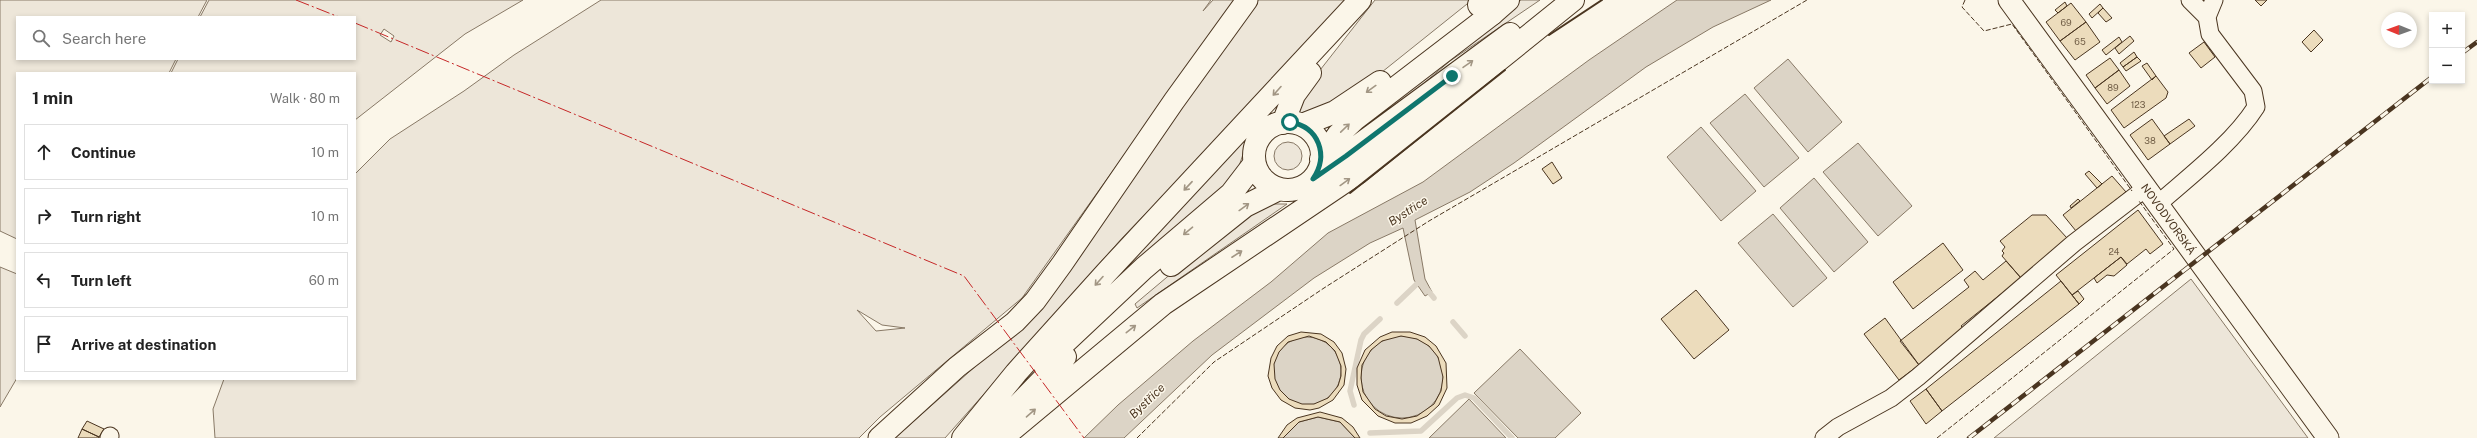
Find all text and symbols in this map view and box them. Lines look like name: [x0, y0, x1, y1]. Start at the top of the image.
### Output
north arrow: [2381, 12, 2417, 48]
map controls: [2429, 12, 2465, 84]
button: +: [2429, 12, 2465, 48]
search box: [16, 16, 356, 60]
house number: 69: [2060, 17, 2072, 28]
icon: search: [30, 27, 52, 49]
text: Search here: [62, 30, 146, 47]
house number: 65: [2074, 36, 2086, 47]
button: −: [2429, 48, 2465, 84]
one-way arrow: [1462, 60, 1473, 68]
route end: [1443, 67, 1461, 85]
house number: 89: [2107, 82, 2119, 93]
one-way arrow: [1365, 85, 1376, 93]
one-way arrow: [1272, 86, 1282, 96]
text: 1 min: [32, 88, 73, 108]
text: Walk · 80 m: [270, 91, 340, 106]
house number: 123: [2131, 99, 2146, 110]
route start: [1281, 113, 1299, 131]
one-way arrow: [1340, 123, 1350, 133]
house number: 38: [2144, 135, 2156, 146]
icon: ahead: [33, 141, 55, 163]
text: Continue: [71, 144, 136, 161]
text: 10 m: [311, 145, 339, 160]
one-way arrow: [1340, 178, 1351, 186]
one-way arrow: [1183, 181, 1193, 191]
street label: NOVODVORSKÁ: [2139, 181, 2199, 257]
water label: Bystřice: [1386, 193, 1431, 229]
one-way arrow: [1238, 203, 1249, 211]
icon: right: [33, 205, 55, 227]
text: Turn right: [71, 208, 141, 225]
text: 10 m: [311, 209, 339, 224]
one-way arrow: [1183, 227, 1194, 236]
house number: 24: [2108, 246, 2120, 257]
one-way arrow: [1231, 250, 1242, 258]
icon: left: [33, 269, 55, 291]
text: Turn left: [71, 272, 132, 289]
text: 60 m: [309, 273, 339, 288]
one-way arrow: [1095, 275, 1104, 286]
one-way arrow: [1125, 324, 1136, 333]
icon: arrive: [33, 333, 55, 355]
text: Arrive at destination: [71, 336, 216, 353]
water label: Bystřice: [1126, 380, 1168, 421]
one-way arrow: [1026, 408, 1037, 417]

